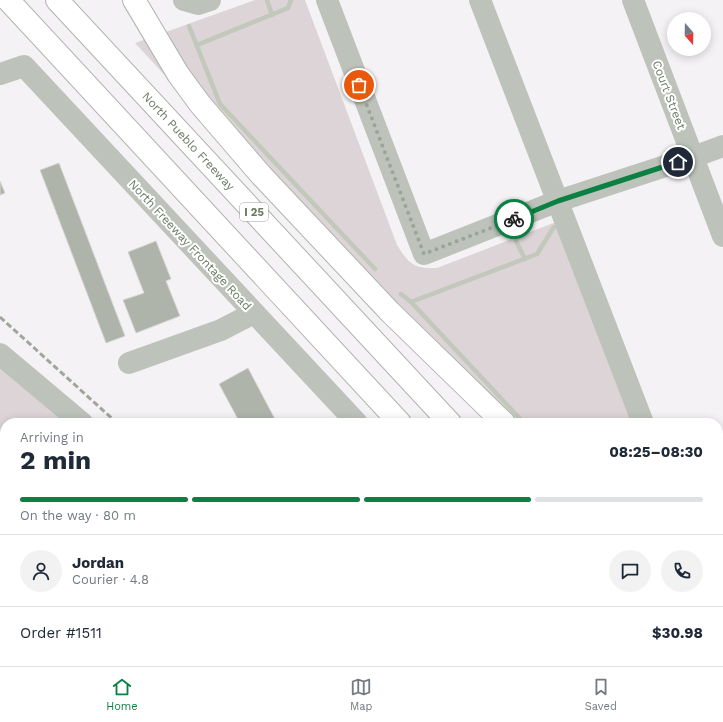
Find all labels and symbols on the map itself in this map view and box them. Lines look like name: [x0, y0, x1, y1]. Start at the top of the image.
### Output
north arrow: [667, 12, 711, 56]
street label: Court Street: [649, 59, 689, 131]
pin: [342, 68, 376, 102]
street label: North Pueblo Freeway: [139, 89, 238, 194]
pin: [661, 145, 695, 179]
street label: North Freeway Frontage Road: [126, 177, 254, 313]
courier: [494, 199, 534, 239]
road number: I 25: [240, 203, 268, 221]

